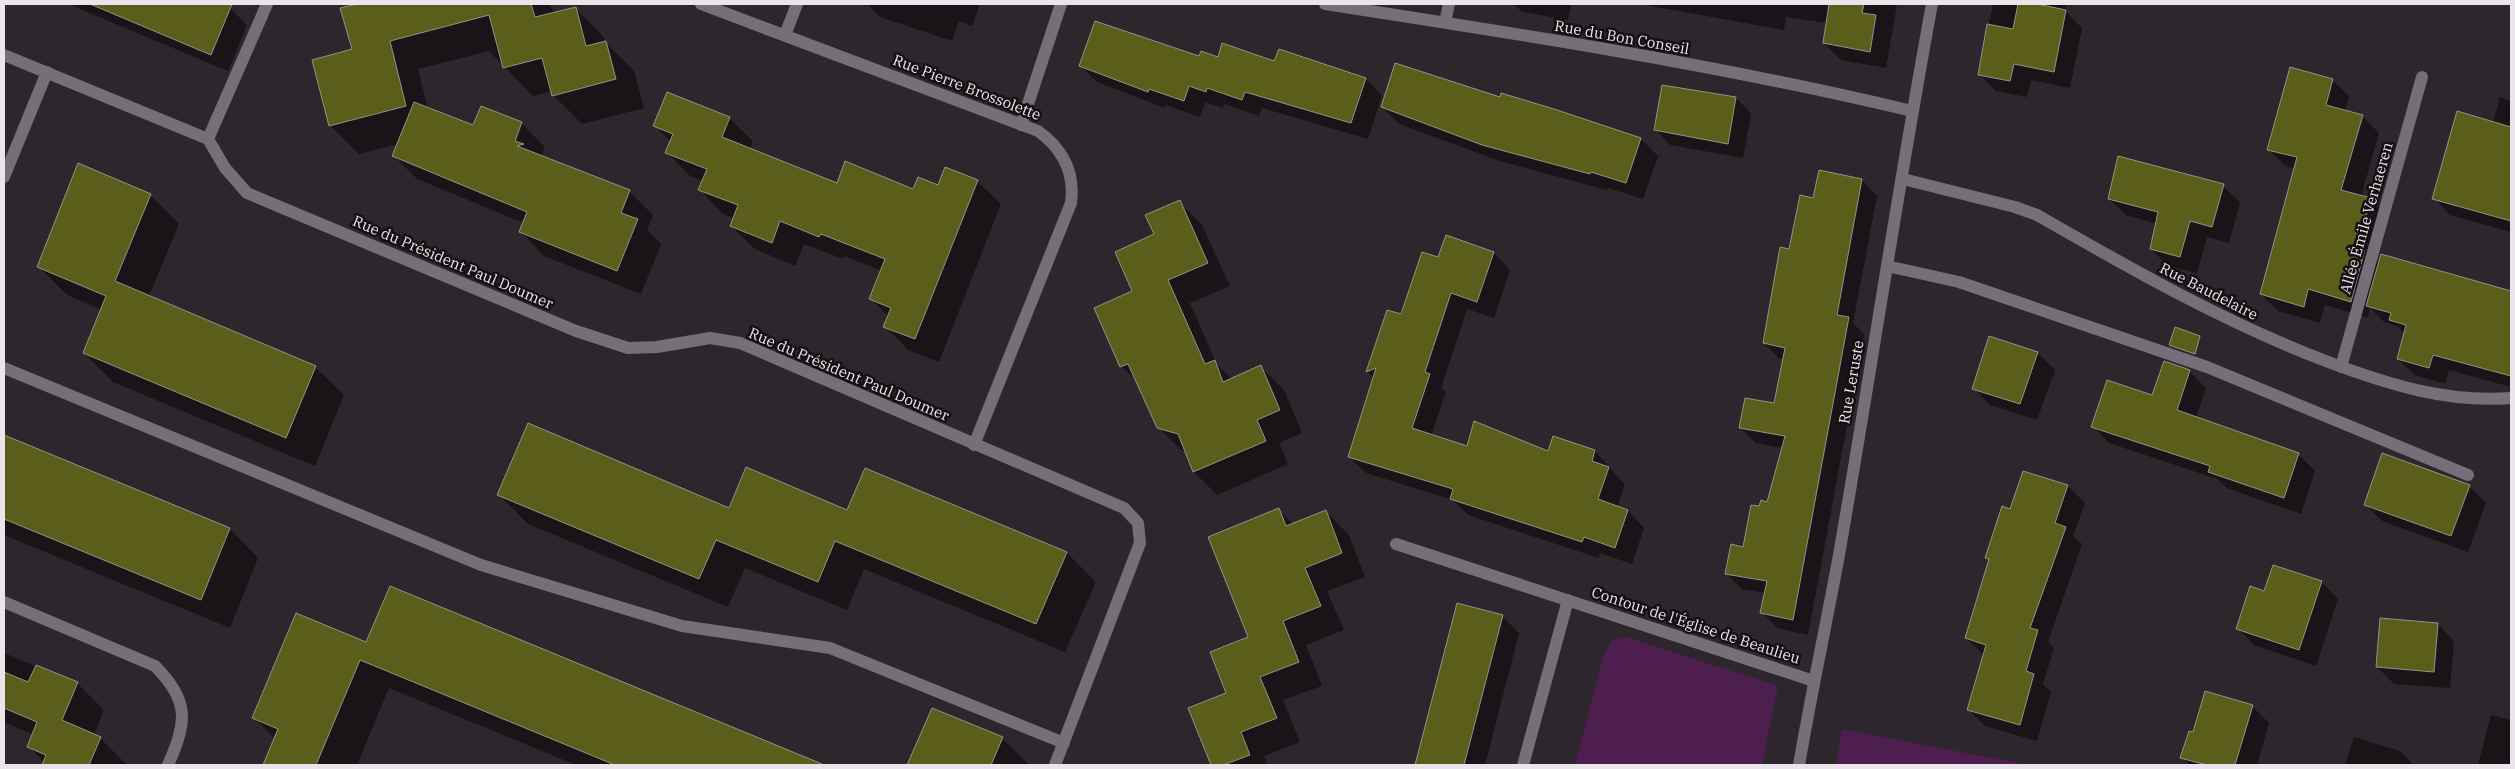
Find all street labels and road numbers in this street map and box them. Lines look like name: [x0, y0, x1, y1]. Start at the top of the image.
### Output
street label: Rue du Bon Conseil: [1553, 16, 1691, 58]
street label: Rue Pierre Brossolette: [890, 50, 1044, 124]
street label: Allée Émile Verhaeren: [2335, 140, 2397, 296]
street label: Rue du Président Paul Doumer: [350, 211, 556, 313]
street label: Rue Baudelaire: [2157, 258, 2261, 324]
street label: Rue du Président Paul Doumer: [746, 323, 952, 425]
street label: Rue Leruste: [1834, 339, 1868, 425]
street label: Contour de l'Église de Beaulieu: [1589, 582, 1803, 668]

